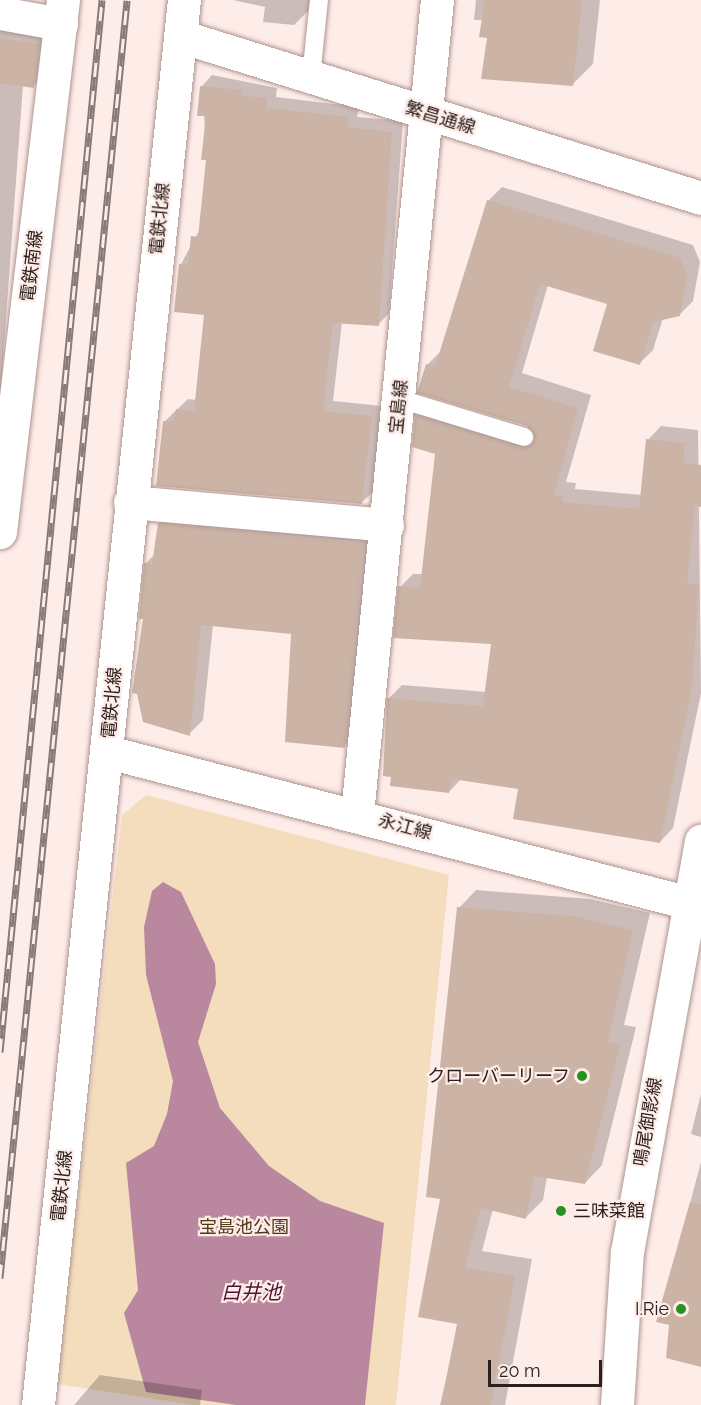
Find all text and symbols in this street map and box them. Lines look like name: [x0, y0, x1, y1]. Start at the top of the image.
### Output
street label: 繁昌通線: [402, 97, 478, 139]
street label: 電鉄北線: [145, 182, 175, 256]
street label: 電鉄南線: [17, 229, 47, 303]
street label: 宝島線: [385, 379, 413, 435]
street label: 電鉄北線: [98, 666, 126, 740]
street label: 永江線: [376, 810, 434, 844]
place label: クローバーリーフ: [426, 1065, 570, 1087]
marker: クローバーリーフ: [575, 1069, 589, 1083]
street label: 鳴尾御影線: [630, 1076, 666, 1168]
street label: 電鉄北線: [47, 1149, 77, 1223]
place label: 三味菜館: [573, 1200, 645, 1222]
marker: 三味菜館: [554, 1204, 568, 1218]
park label: 宝島池公園: [199, 1216, 289, 1238]
water label: 白井池: [221, 1280, 281, 1304]
place label: I.Rie: [635, 1298, 669, 1320]
marker: I.Rie: [674, 1302, 688, 1316]
scale bar: [491, 1348, 605, 1386]
text: 20 m: [499, 1360, 541, 1381]

